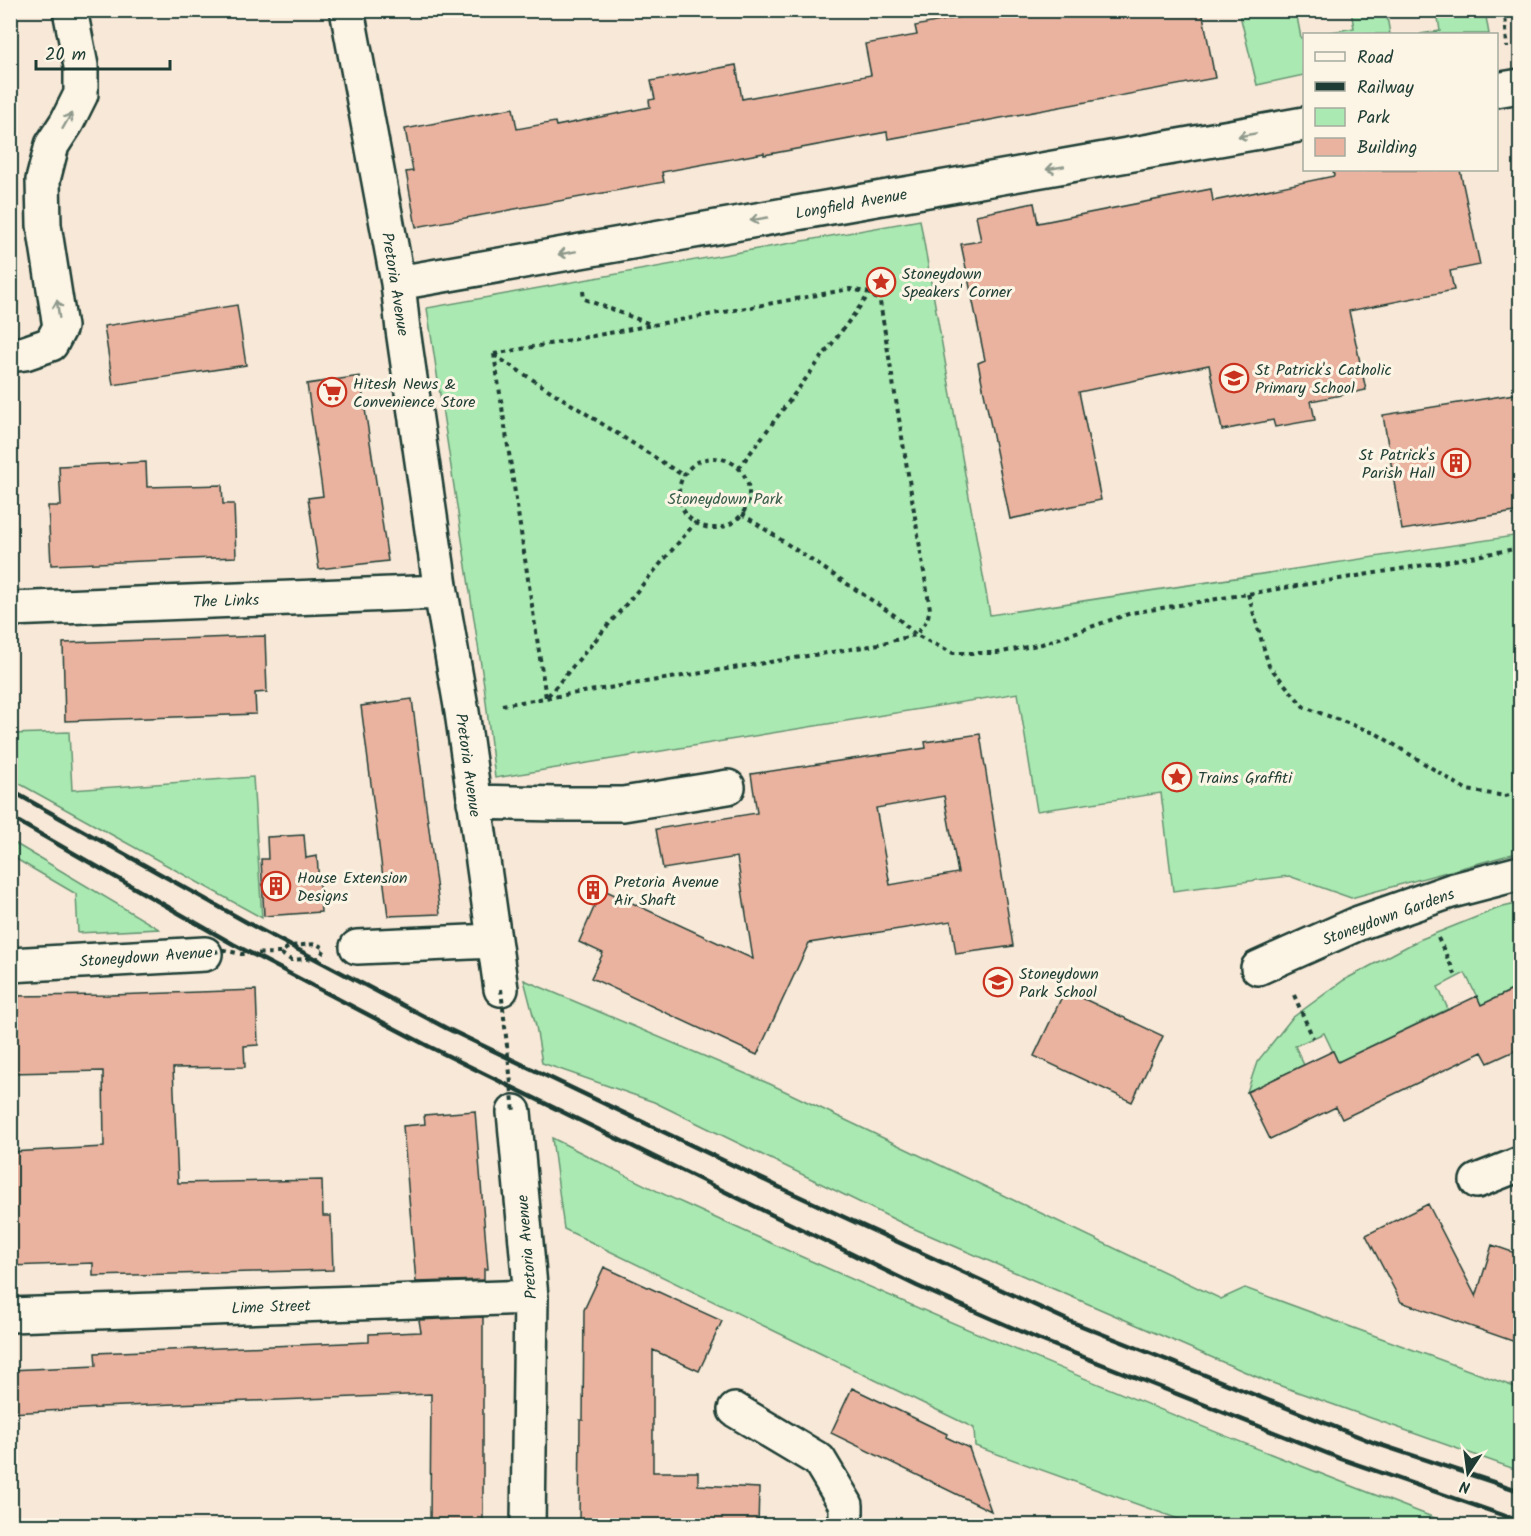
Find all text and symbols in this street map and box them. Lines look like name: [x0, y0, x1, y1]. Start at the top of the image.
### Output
scale bar: [36, 33, 170, 71]
legend: [1303, 33, 1498, 171]
text: 20 m: [45, 41, 86, 70]
text: Road: [1357, 44, 1394, 73]
text: Railway: [1357, 74, 1414, 103]
text: Park: [1357, 104, 1390, 133]
one-way arrow: [61, 113, 73, 130]
one-way arrow: [1238, 129, 1257, 140]
text: Building: [1357, 134, 1417, 163]
one-way arrow: [1045, 163, 1065, 174]
street label: Longfield Avenue: [793, 182, 909, 227]
one-way arrow: [750, 214, 770, 225]
street label: Pretoria Avenue: [374, 231, 415, 338]
one-way arrow: [558, 248, 577, 259]
place label: Stoneydown Speakers' Corner: [902, 262, 1013, 305]
place icon: Stoneydown Speakers' Corner: [865, 266, 897, 298]
one-way arrow: [52, 300, 63, 320]
place label: St Patrick's Catholic Primary School: [1255, 358, 1392, 401]
school or university icon: St Patrick's Catholic Primary School: [1218, 362, 1250, 394]
place label: Hitesh News & Convenience Store: [353, 372, 476, 415]
supermarket icon: Hitesh News & Convenience Store: [316, 376, 348, 408]
place label: St Patrick's Parish Hall: [1359, 443, 1435, 486]
building icon: St Patrick's Parish Hall: [1440, 447, 1472, 479]
park label: Stoneydown Park: [667, 487, 783, 512]
street label: The Links: [193, 588, 260, 615]
street label: Pretoria Avenue: [448, 712, 487, 819]
place icon: Trains Graffiti: [1161, 761, 1193, 793]
place label: Trains Graffiti: [1198, 766, 1293, 791]
place label: House Extension Designs: [297, 866, 408, 909]
building icon: House Extension Designs: [260, 870, 292, 902]
place label: Pretoria Avenue Air Shaft: [614, 870, 719, 913]
building icon: Pretoria Avenue Air Shaft: [577, 874, 609, 906]
street label: Stoneydown Gardens: [1319, 882, 1458, 953]
street label: Stoneydown Avenue: [79, 940, 213, 975]
place label: Stoneydown Park School: [1019, 962, 1099, 1005]
school or university icon: Stoneydown Park School: [982, 966, 1014, 998]
street label: Pretoria Avenue: [510, 1194, 545, 1300]
street label: Lime Street: [231, 1294, 312, 1321]
north arrow: [1438, 1443, 1498, 1503]
text: N: [1457, 1473, 1473, 1499]

